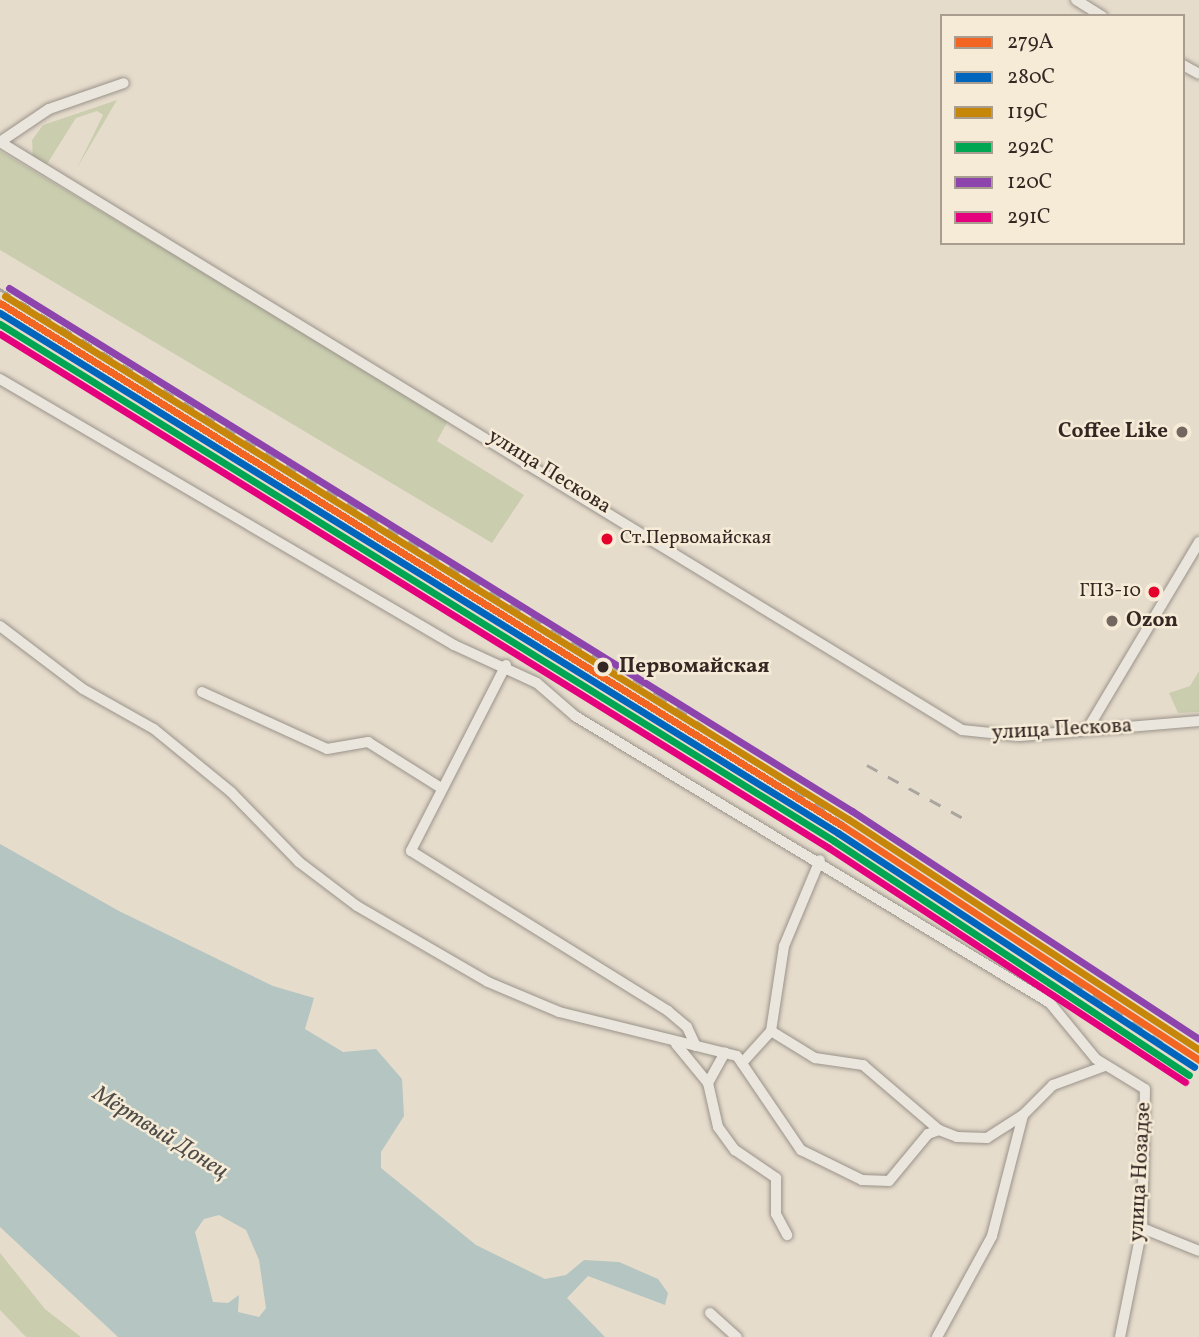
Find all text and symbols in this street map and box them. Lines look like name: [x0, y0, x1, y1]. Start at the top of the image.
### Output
legend: [940, 14, 1185, 245]
text: 279А: [1007, 28, 1053, 57]
text: 280С: [1007, 63, 1055, 92]
text: 119С: [1007, 98, 1048, 127]
text: 292С: [1007, 133, 1054, 162]
text: 120С: [1007, 168, 1053, 197]
text: 291С: [1007, 203, 1051, 232]
place label: Coffee Like: [1058, 419, 1168, 445]
street label: улица Пескова: [483, 424, 615, 520]
marker: Coffee Like: [1174, 424, 1190, 440]
place label: Ст.Первомайская: [620, 528, 771, 550]
marker: Ст.Первомайская: [600, 532, 614, 546]
place label: ГПЗ-10: [1079, 581, 1141, 603]
marker: ГПЗ-10: [1147, 585, 1161, 599]
place label: Ozon: [1126, 608, 1178, 634]
marker: Ozon: [1104, 613, 1120, 629]
place label: Первомайская: [619, 654, 769, 680]
marker: Первомайская: [593, 657, 613, 677]
street label: улица Пескова: [991, 714, 1133, 746]
water label: Мёртвый Донец: [87, 1080, 233, 1186]
street label: улица Нозадзе: [1125, 1101, 1157, 1243]

